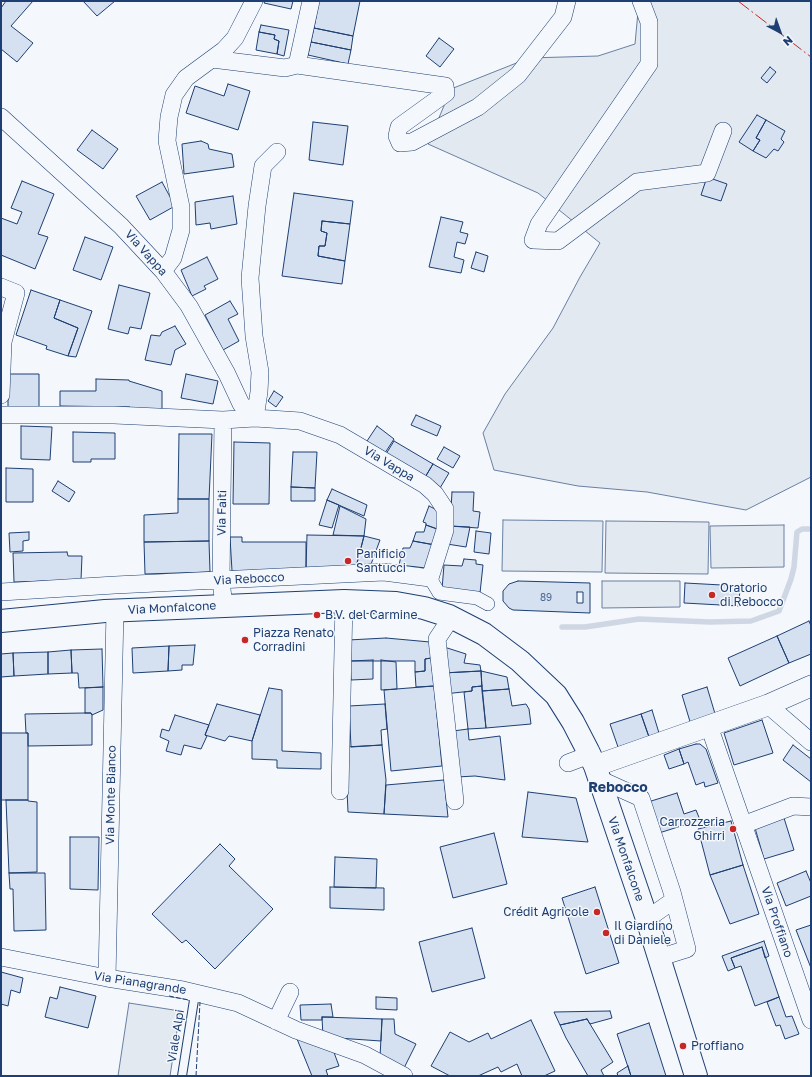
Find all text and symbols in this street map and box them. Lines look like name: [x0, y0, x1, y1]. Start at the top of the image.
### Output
north arrow: [760, 12, 800, 52]
text: N: [781, 34, 796, 49]
street label: Via Vappa: [122, 227, 170, 279]
street label: Via Vappa: [361, 443, 417, 485]
street label: Via Faiti: [214, 490, 230, 536]
place label: Panificio Santucci: [356, 547, 406, 575]
marker: Panificio Santucci: [343, 556, 353, 566]
street label: Via Rebocco: [213, 570, 285, 588]
place label: Oratorio di Rebocco: [720, 581, 783, 609]
marker: Oratorio di Rebocco: [707, 590, 717, 600]
house number: 89: [540, 592, 552, 604]
street label: Via Monfalcone: [127, 598, 217, 618]
place label: B.V. del Carmine: [325, 608, 417, 622]
marker: B.V. del Carmine: [312, 610, 322, 620]
place label: Piazza Renato Corradini: [253, 626, 334, 654]
marker: Piazza Renato Corradini: [240, 635, 250, 645]
street label: Via Monte Bianco: [103, 745, 119, 845]
district label: Rebocco: [588, 780, 648, 796]
street label: Via Monfalcone: [605, 815, 647, 903]
place label: Carrozzeria Ghirri: [660, 815, 725, 843]
marker: Carrozzeria Ghirri: [728, 824, 738, 834]
street label: Via Proffiano: [758, 885, 796, 959]
place label: Crédit Agricole: [503, 905, 589, 919]
marker: Crédit Agricole: [592, 907, 602, 917]
place label: Il Giardino di Daniele: [614, 919, 673, 947]
marker: Il Giardino di Daniele: [601, 928, 611, 938]
street label: Via Pianagrande: [93, 969, 187, 997]
street label: Viale Alpi: [165, 1008, 187, 1064]
place label: Proffiano: [691, 1039, 744, 1053]
marker: Proffiano: [678, 1041, 688, 1051]

